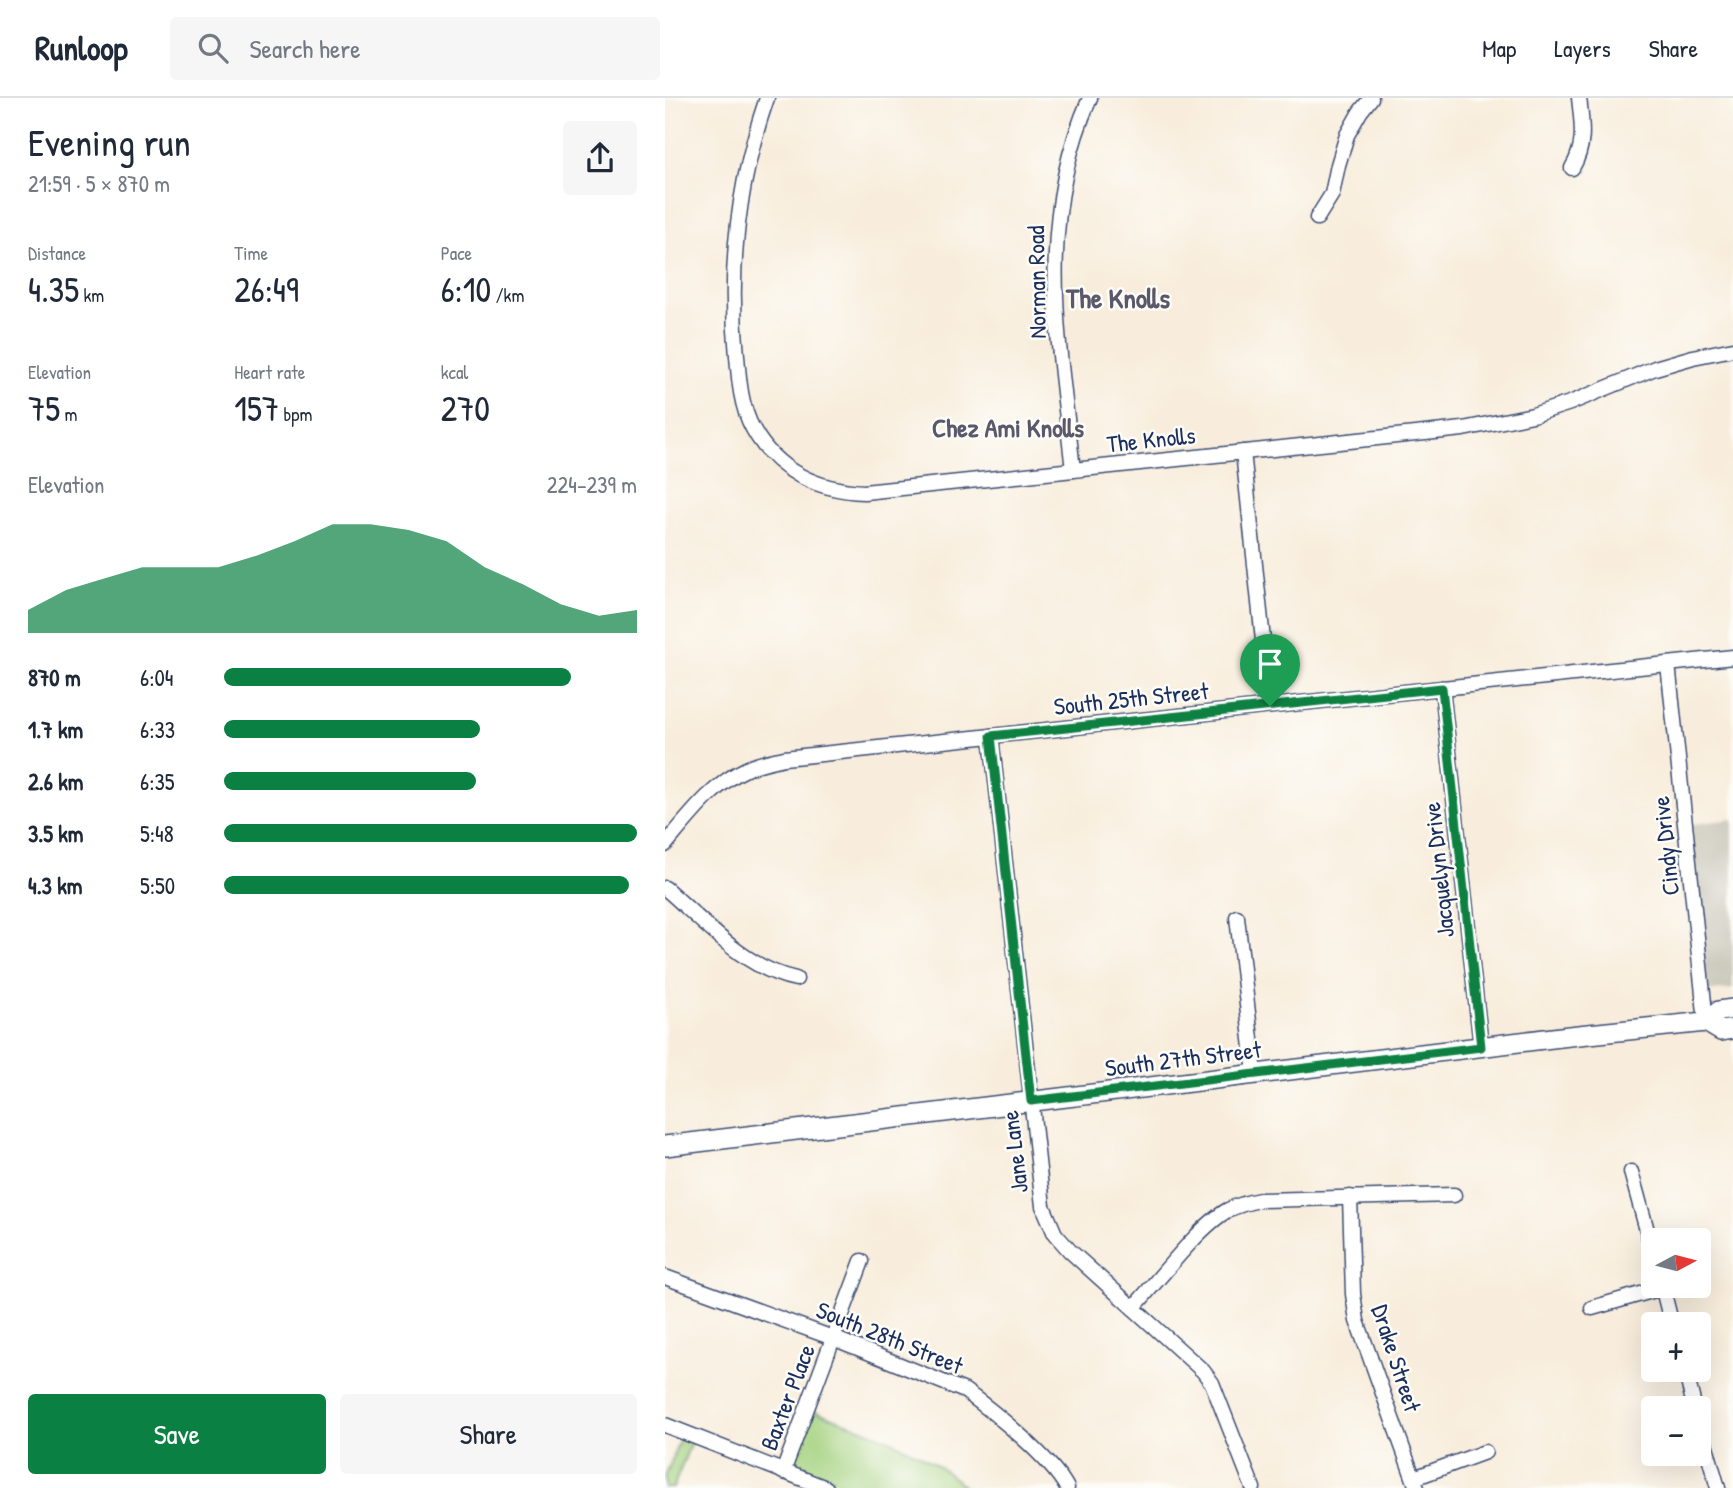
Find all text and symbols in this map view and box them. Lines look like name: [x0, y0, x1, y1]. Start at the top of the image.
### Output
search box: [170, 17, 660, 80]
text: Runloop: [35, 26, 128, 70]
icon: search: [194, 29, 232, 67]
text: Search here: [250, 31, 361, 66]
text: Map: [1482, 32, 1516, 64]
text: Layers: [1554, 32, 1611, 64]
text: Share: [1649, 32, 1698, 64]
text: Evening run: [28, 116, 191, 168]
button: share: [563, 121, 637, 195]
text: 21:59 · 5 × 870 m: [28, 168, 170, 199]
street label: Norman Road: [1019, 225, 1053, 339]
text: Distance: [28, 240, 86, 266]
text: Time: [234, 240, 268, 266]
text: Pace: [441, 240, 472, 266]
text: 4.35: [28, 266, 79, 313]
text: 26:49: [234, 266, 299, 313]
text: 6:10: [441, 266, 491, 313]
district label: The Knolls: [1065, 279, 1170, 317]
text: km: [79, 282, 104, 308]
text: /km: [491, 282, 524, 308]
text: Elevation: [28, 359, 91, 385]
text: Heart rate: [234, 359, 305, 385]
text: kcal: [441, 359, 468, 385]
text: 75: [28, 385, 60, 432]
text: 157: [234, 385, 279, 432]
text: 270: [441, 385, 490, 432]
text: m: [60, 401, 77, 427]
text: bpm: [279, 401, 312, 427]
district label: Chez Ami Knolls: [932, 410, 1084, 445]
street label: The Knolls: [1105, 418, 1197, 460]
text: Elevation: [28, 469, 104, 500]
text: 224–239 m: [547, 469, 637, 500]
pin: [1240, 634, 1300, 706]
icon: arrive: [1251, 645, 1289, 683]
text: 870 m: [28, 662, 81, 693]
text: 6:04: [140, 662, 173, 693]
street label: South 25th Street: [1052, 674, 1211, 722]
text: 1.7 km: [28, 714, 83, 745]
text: 6:33: [140, 714, 175, 745]
text: 2.6 km: [28, 766, 83, 797]
text: 6:35: [140, 766, 175, 797]
street label: Cindy Drive: [1644, 794, 1686, 897]
street label: Jacquelyn Drive: [1415, 800, 1461, 939]
text: 3.5 km: [28, 818, 83, 849]
text: 5:48: [140, 818, 174, 849]
text: 4.3 km: [28, 870, 82, 901]
text: 5:50: [140, 870, 175, 901]
street label: South 27th Street: [1103, 1032, 1264, 1083]
street label: Jane Lane: [993, 1108, 1035, 1195]
north arrow: [1641, 1228, 1711, 1298]
map controls: [1641, 1228, 1711, 1466]
street label: South 28th Street: [812, 1293, 969, 1381]
street label: Drake Street: [1365, 1300, 1430, 1416]
button: +: [1641, 1312, 1711, 1382]
street label: Baxter Place: [752, 1339, 822, 1455]
button: Save: [28, 1394, 326, 1474]
button: Share: [340, 1394, 637, 1474]
button: −: [1641, 1396, 1711, 1466]

